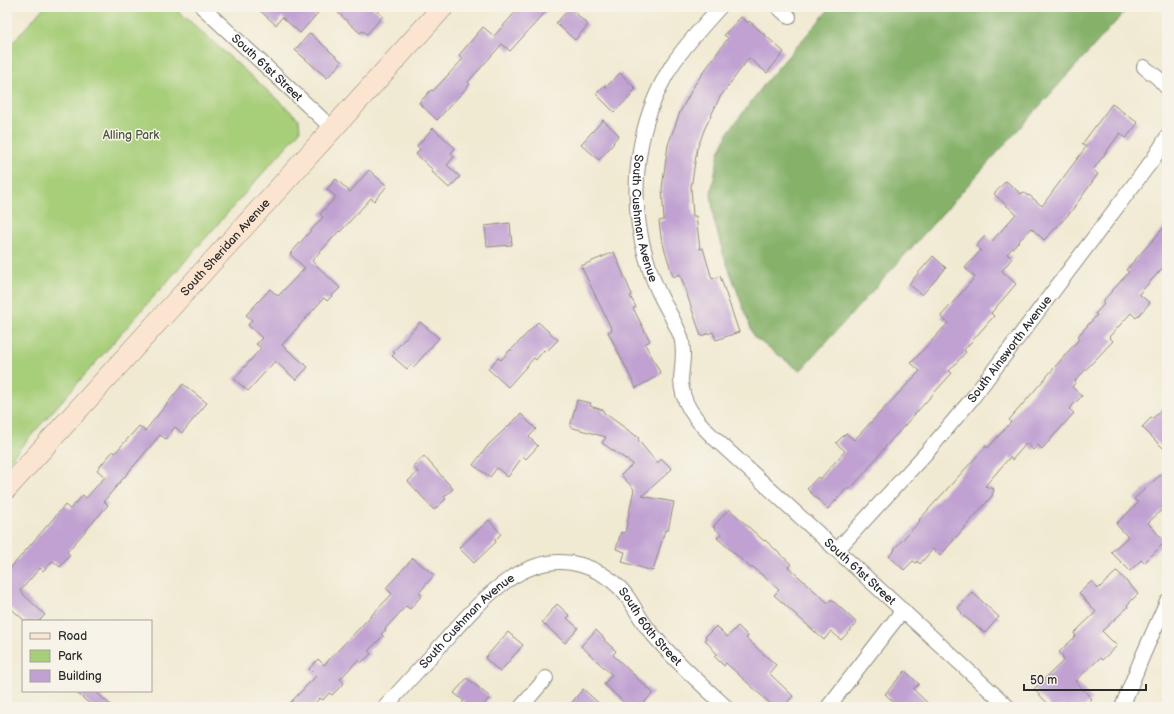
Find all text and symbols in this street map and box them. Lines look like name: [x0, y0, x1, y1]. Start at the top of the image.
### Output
street label: South 61st Street: [228, 31, 306, 105]
park label: Alling Park: [103, 128, 159, 143]
street label: South Cushman Avenue: [628, 154, 661, 284]
street label: South Sheridan Avenue: [178, 196, 274, 299]
street label: South Ainsworth Avenue: [965, 293, 1055, 406]
street label: South 61st Street: [821, 535, 899, 609]
street label: South Cushman Avenue: [416, 571, 518, 672]
street label: South 60th Street: [615, 585, 685, 669]
legend: [22, 620, 152, 692]
text: Road: [58, 629, 87, 644]
text: Park: [58, 649, 82, 664]
scale bar: [1024, 666, 1146, 692]
text: Building: [58, 669, 102, 684]
text: 50 m: [1030, 673, 1057, 688]

